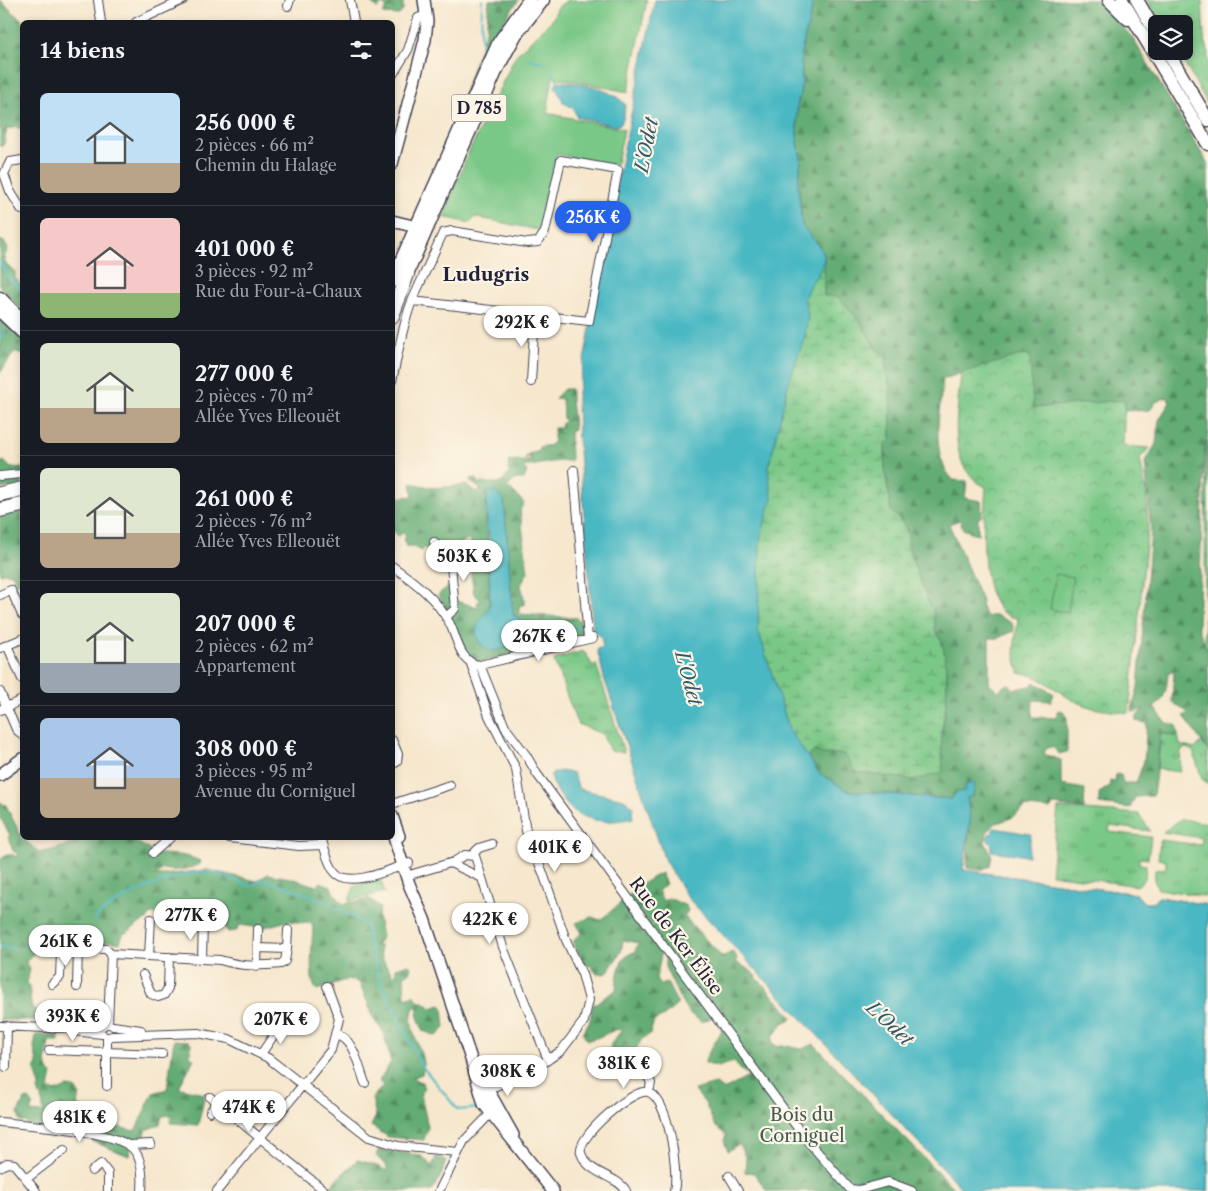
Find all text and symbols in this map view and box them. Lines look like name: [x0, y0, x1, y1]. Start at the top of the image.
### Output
map controls: [1148, 15, 1193, 60]
button: layers: [1148, 15, 1193, 60]
icon: filters: [347, 36, 375, 64]
text: 14 biens: [40, 38, 125, 63]
road number: D 785: [452, 95, 506, 122]
text: 256 000 €: [195, 110, 296, 135]
icon: home: [80, 113, 140, 173]
water label: L'Odet: [630, 114, 663, 177]
text: 2 pièces · 66 m²: [195, 135, 314, 155]
text: Chemin du Halage: [195, 155, 337, 175]
pin: 256K €: [552, 200, 634, 243]
text: 256K €: [566, 207, 620, 227]
text: 401 000 €: [195, 236, 294, 261]
icon: home: [80, 238, 140, 298]
text: 3 pièces · 92 m²: [195, 261, 313, 281]
district label: Ludugris: [443, 263, 530, 286]
text: Rue du Four-à-Chaux: [195, 281, 362, 301]
pin: 292K €: [481, 306, 563, 348]
text: 292K €: [494, 312, 550, 332]
text: 277 000 €: [195, 361, 293, 386]
icon: home: [80, 363, 140, 423]
text: 2 pièces · 70 m²: [195, 386, 313, 406]
text: Allée Yves Elleouët: [195, 406, 340, 426]
text: 261 000 €: [195, 486, 293, 511]
icon: home: [80, 488, 140, 548]
text: 2 pièces · 76 m²: [195, 511, 312, 531]
text: Allée Yves Elleouët: [195, 531, 340, 551]
pin: 503K €: [423, 540, 505, 582]
text: 503K €: [437, 546, 491, 566]
text: 207 000 €: [195, 611, 296, 636]
icon: home: [80, 613, 140, 673]
pin: 267K €: [498, 620, 580, 662]
text: 267K €: [512, 626, 566, 646]
text: 2 pièces · 62 m²: [195, 636, 314, 656]
water label: L'Odet: [670, 646, 707, 709]
text: Appartement: [195, 656, 296, 676]
text: 308 000 €: [195, 736, 297, 761]
icon: home: [80, 738, 140, 798]
text: 3 pièces · 95 m²: [195, 761, 313, 781]
text: Avenue du Corniguel: [195, 781, 356, 801]
pin: 401K €: [514, 830, 596, 873]
text: 401K €: [528, 837, 582, 857]
street label: Rue de Ker Élise: [625, 872, 728, 999]
pin: 277K €: [150, 898, 232, 941]
pin: 422K €: [449, 902, 531, 945]
text: 277K €: [165, 905, 217, 925]
text: 422K €: [463, 909, 517, 929]
pin: 261K €: [25, 924, 107, 967]
text: 261K €: [40, 931, 92, 951]
water label: L'Odet: [860, 995, 919, 1052]
pin: 393K €: [32, 1000, 114, 1042]
pin: 207K €: [240, 1002, 322, 1045]
text: 393K €: [46, 1006, 100, 1026]
text: 207K €: [254, 1009, 308, 1029]
pin: 381K €: [583, 1046, 665, 1089]
text: 381K €: [598, 1053, 650, 1073]
pin: 308K €: [467, 1054, 549, 1097]
text: 308K €: [480, 1061, 536, 1081]
pin: 474K €: [208, 1090, 290, 1133]
text: 474K €: [222, 1097, 276, 1117]
pin: 481K €: [39, 1100, 121, 1143]
park label: Bois du Corniguel: [759, 1104, 845, 1147]
text: 481K €: [53, 1107, 107, 1127]

